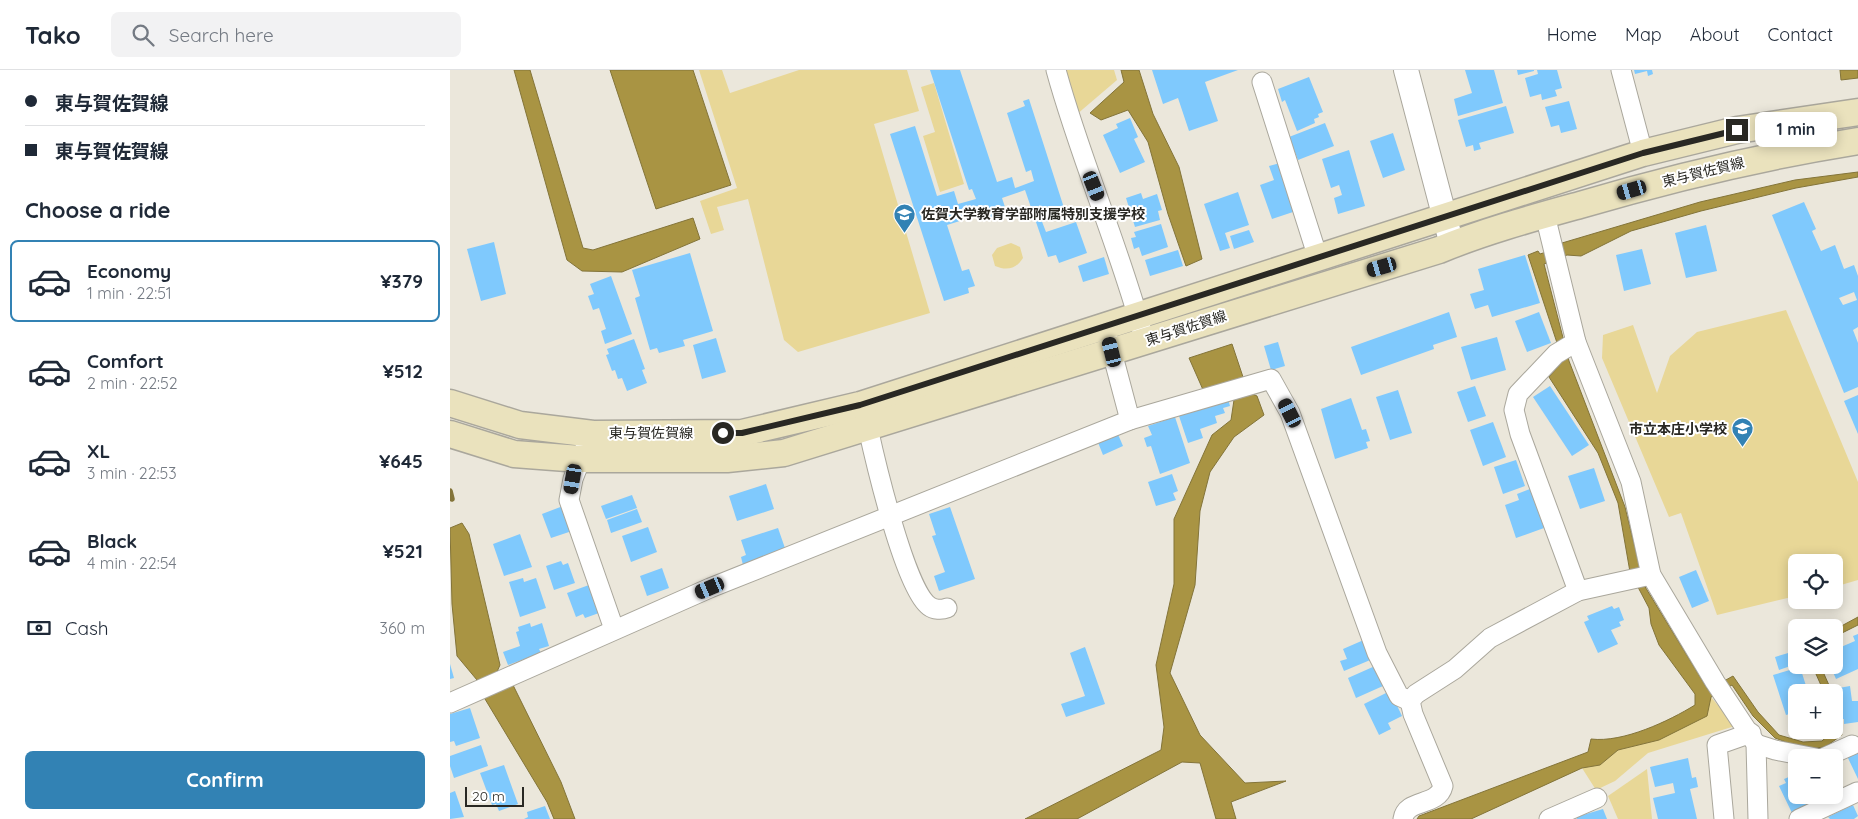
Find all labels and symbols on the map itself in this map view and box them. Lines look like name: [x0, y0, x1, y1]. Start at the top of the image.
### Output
callout: 1 min: [1754, 112, 1837, 148]
route end: [1726, 119, 1748, 141]
street label: 東与賀佐賀線: [1660, 153, 1746, 191]
car: [1081, 169, 1106, 203]
car: [1615, 179, 1648, 201]
school or university icon: 佐賀大学教育学部附属特別支援学校: [893, 202, 917, 233]
place label: 佐賀大学教育学部附属特別支援学校: [921, 205, 1145, 223]
car: [1365, 256, 1398, 278]
street label: 東与賀佐賀線: [1143, 306, 1229, 350]
car: [1101, 336, 1122, 368]
car: [1276, 396, 1303, 430]
school or university icon: 市立本庄小学校: [1731, 417, 1755, 448]
place label: 市立本庄小学校: [1629, 420, 1727, 438]
route start: [712, 422, 734, 444]
street label: 東与賀佐賀線: [609, 424, 693, 442]
car: [563, 463, 582, 495]
car: [693, 575, 726, 601]
scale bar: [465, 784, 524, 807]

